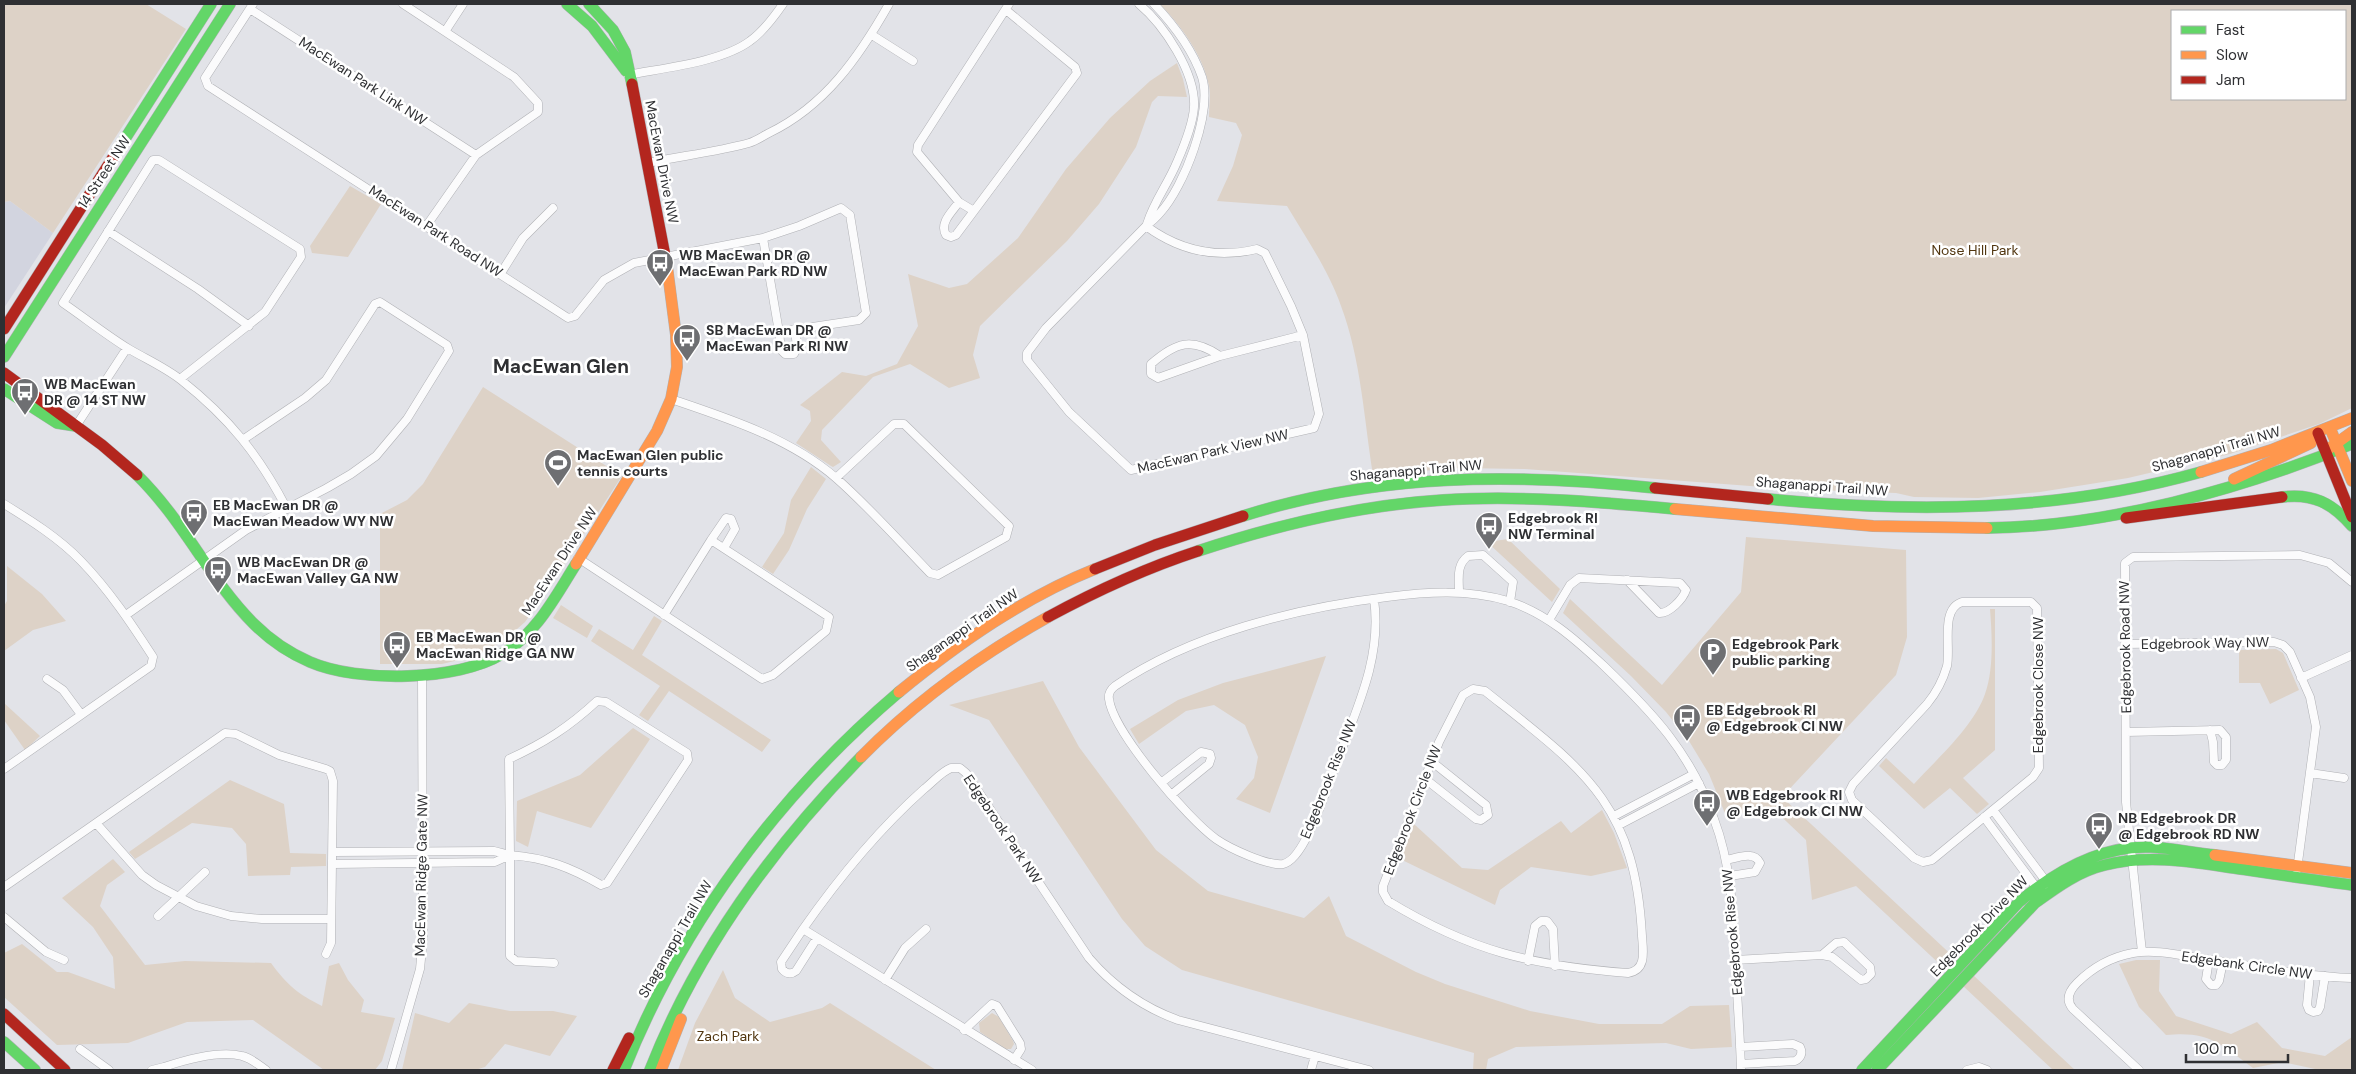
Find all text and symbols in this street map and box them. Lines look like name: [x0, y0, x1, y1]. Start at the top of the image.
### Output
legend: [2171, 10, 2346, 100]
text: Fast: [2216, 20, 2245, 40]
street label: MacEwan Park Link NW: [295, 33, 431, 129]
text: Slow: [2216, 45, 2249, 65]
text: Jam: [2216, 70, 2245, 90]
street label: MacEwan Drive NW: [641, 99, 683, 226]
street label: 14 Street NW: [74, 132, 134, 212]
street label: MacEwan Park Road NW: [366, 181, 507, 281]
park label: Nose Hill Park: [1931, 241, 2019, 259]
place label: WB MacEwan DR @ MacEwan Park RD NW: [679, 246, 827, 280]
bus stop icon: WB MacEwan DR @ MacEwan Park RD NW: [645, 248, 675, 287]
place label: SB MacEwan DR @ MacEwan Park RI NW: [706, 321, 848, 355]
bus stop icon: SB MacEwan DR @ MacEwan Park RI NW: [672, 323, 702, 362]
district label: MacEwan Glen: [493, 354, 629, 379]
place label: WB MacEwan DR @ 14 ST NW: [44, 375, 146, 409]
bus stop icon: WB MacEwan DR @ 14 ST NW: [10, 377, 40, 416]
street label: Shaganappi Trail NW: [2150, 422, 2283, 476]
street label: MacEwan Park View NW: [1136, 425, 1291, 477]
place label: MacEwan Glen public tennis courts: [577, 446, 724, 480]
sports icon: MacEwan Glen public tennis courts: [543, 448, 573, 487]
street label: Shaganappi Trail NW: [1349, 455, 1483, 485]
street label: Shaganappi Trail NW: [1755, 472, 1889, 500]
place label: EB MacEwan DR @ MacEwan Meadow WY NW: [213, 496, 394, 530]
bus stop icon: EB MacEwan DR @ MacEwan Meadow WY NW: [179, 498, 209, 537]
street label: MacEwan Drive NW: [517, 503, 601, 618]
place label: Edgebrook RI NW Terminal: [1508, 509, 1598, 543]
bus stop icon: Edgebrook RI NW Terminal: [1474, 511, 1504, 550]
place label: WB MacEwan DR @ MacEwan Valley GA NW: [237, 553, 399, 587]
bus stop icon: WB MacEwan DR @ MacEwan Valley GA NW: [203, 555, 233, 594]
street label: Edgebrook Road NW: [2115, 580, 2135, 714]
street label: Shaganappi Trail NW: [902, 584, 1022, 675]
street label: Edgebrook Close NW: [2029, 616, 2047, 753]
place label: EB MacEwan DR @ MacEwan Ridge GA NW: [416, 628, 575, 662]
bus stop icon: EB MacEwan DR @ MacEwan Ridge GA NW: [382, 630, 412, 669]
street label: Edgebrook Way NW: [2141, 633, 2270, 653]
place label: Edgebrook Park public parking: [1732, 635, 1839, 669]
parking icon: Edgebrook Park public parking: [1698, 637, 1728, 676]
place label: EB Edgebrook RI @ Edgebrook CI NW: [1706, 701, 1843, 735]
bus stop icon: EB Edgebrook RI @ Edgebrook CI NW: [1672, 703, 1702, 742]
street label: Edgebrook Rise NW: [1296, 716, 1360, 841]
street label: Edgebrook Circle NW: [1379, 742, 1445, 877]
street label: Edgebrook Park NW: [960, 771, 1046, 887]
place label: WB Edgebrook RI @ Edgebrook CI NW: [1726, 786, 1863, 820]
bus stop icon: WB Edgebrook RI @ Edgebrook CI NW: [1692, 788, 1722, 827]
street label: MacEwan Ridge Gate NW: [411, 793, 431, 957]
place label: NB Edgebrook DR @ Edgebrook RD NW: [2118, 809, 2260, 843]
bus stop icon: NB Edgebrook DR @ Edgebrook RD NW: [2084, 811, 2114, 850]
street label: Edgebrook Rise NW: [1717, 868, 1746, 996]
street label: Edgebrook Drive NW: [1926, 871, 2032, 980]
street label: Shaganappi Trail NW: [634, 877, 716, 1001]
street label: Edgebank Circle NW: [2181, 947, 2314, 983]
park label: Zach Park: [697, 1027, 759, 1045]
scale bar: [2186, 1032, 2288, 1064]
text: 100 m: [2194, 1039, 2237, 1059]

